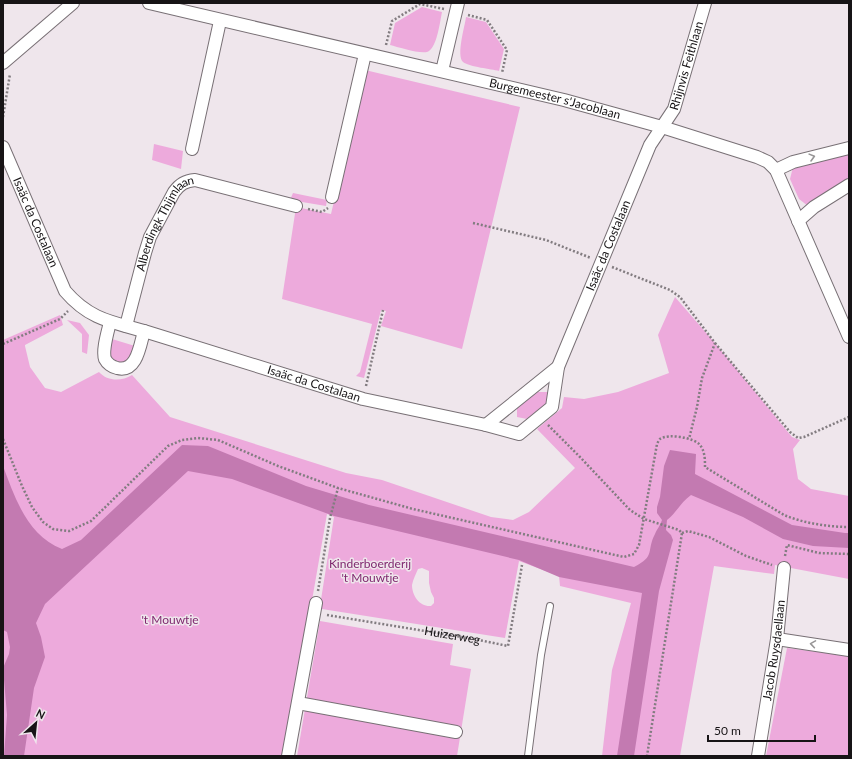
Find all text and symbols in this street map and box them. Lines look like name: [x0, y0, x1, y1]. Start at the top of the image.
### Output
street label: Rhijnvis Feithlaan: [666, 20, 706, 112]
street label: Burgemeester s'Jacoblaan: [488, 75, 622, 122]
one-way arrow: [808, 153, 815, 162]
street label: Alberdingk Thijmlaan: [133, 172, 195, 273]
street label: Isaäc da Costalaan: [10, 175, 62, 269]
street label: Isaäc da Costalaan: [582, 198, 633, 293]
street label: Isaäc da Costalaan: [266, 362, 362, 405]
park label: Kinderboerderij 't Mouwtje: [329, 556, 411, 585]
street label: Jacob Ruysdaellaan: [759, 599, 788, 702]
park label: 't Mouwtje: [141, 612, 199, 627]
street label: Huizerweg: [423, 623, 482, 647]
one-way arrow: [810, 641, 816, 649]
north arrow: [16, 703, 56, 743]
text: N: [34, 706, 47, 721]
scale bar: [708, 717, 815, 743]
text: 50 m: [714, 723, 741, 738]

